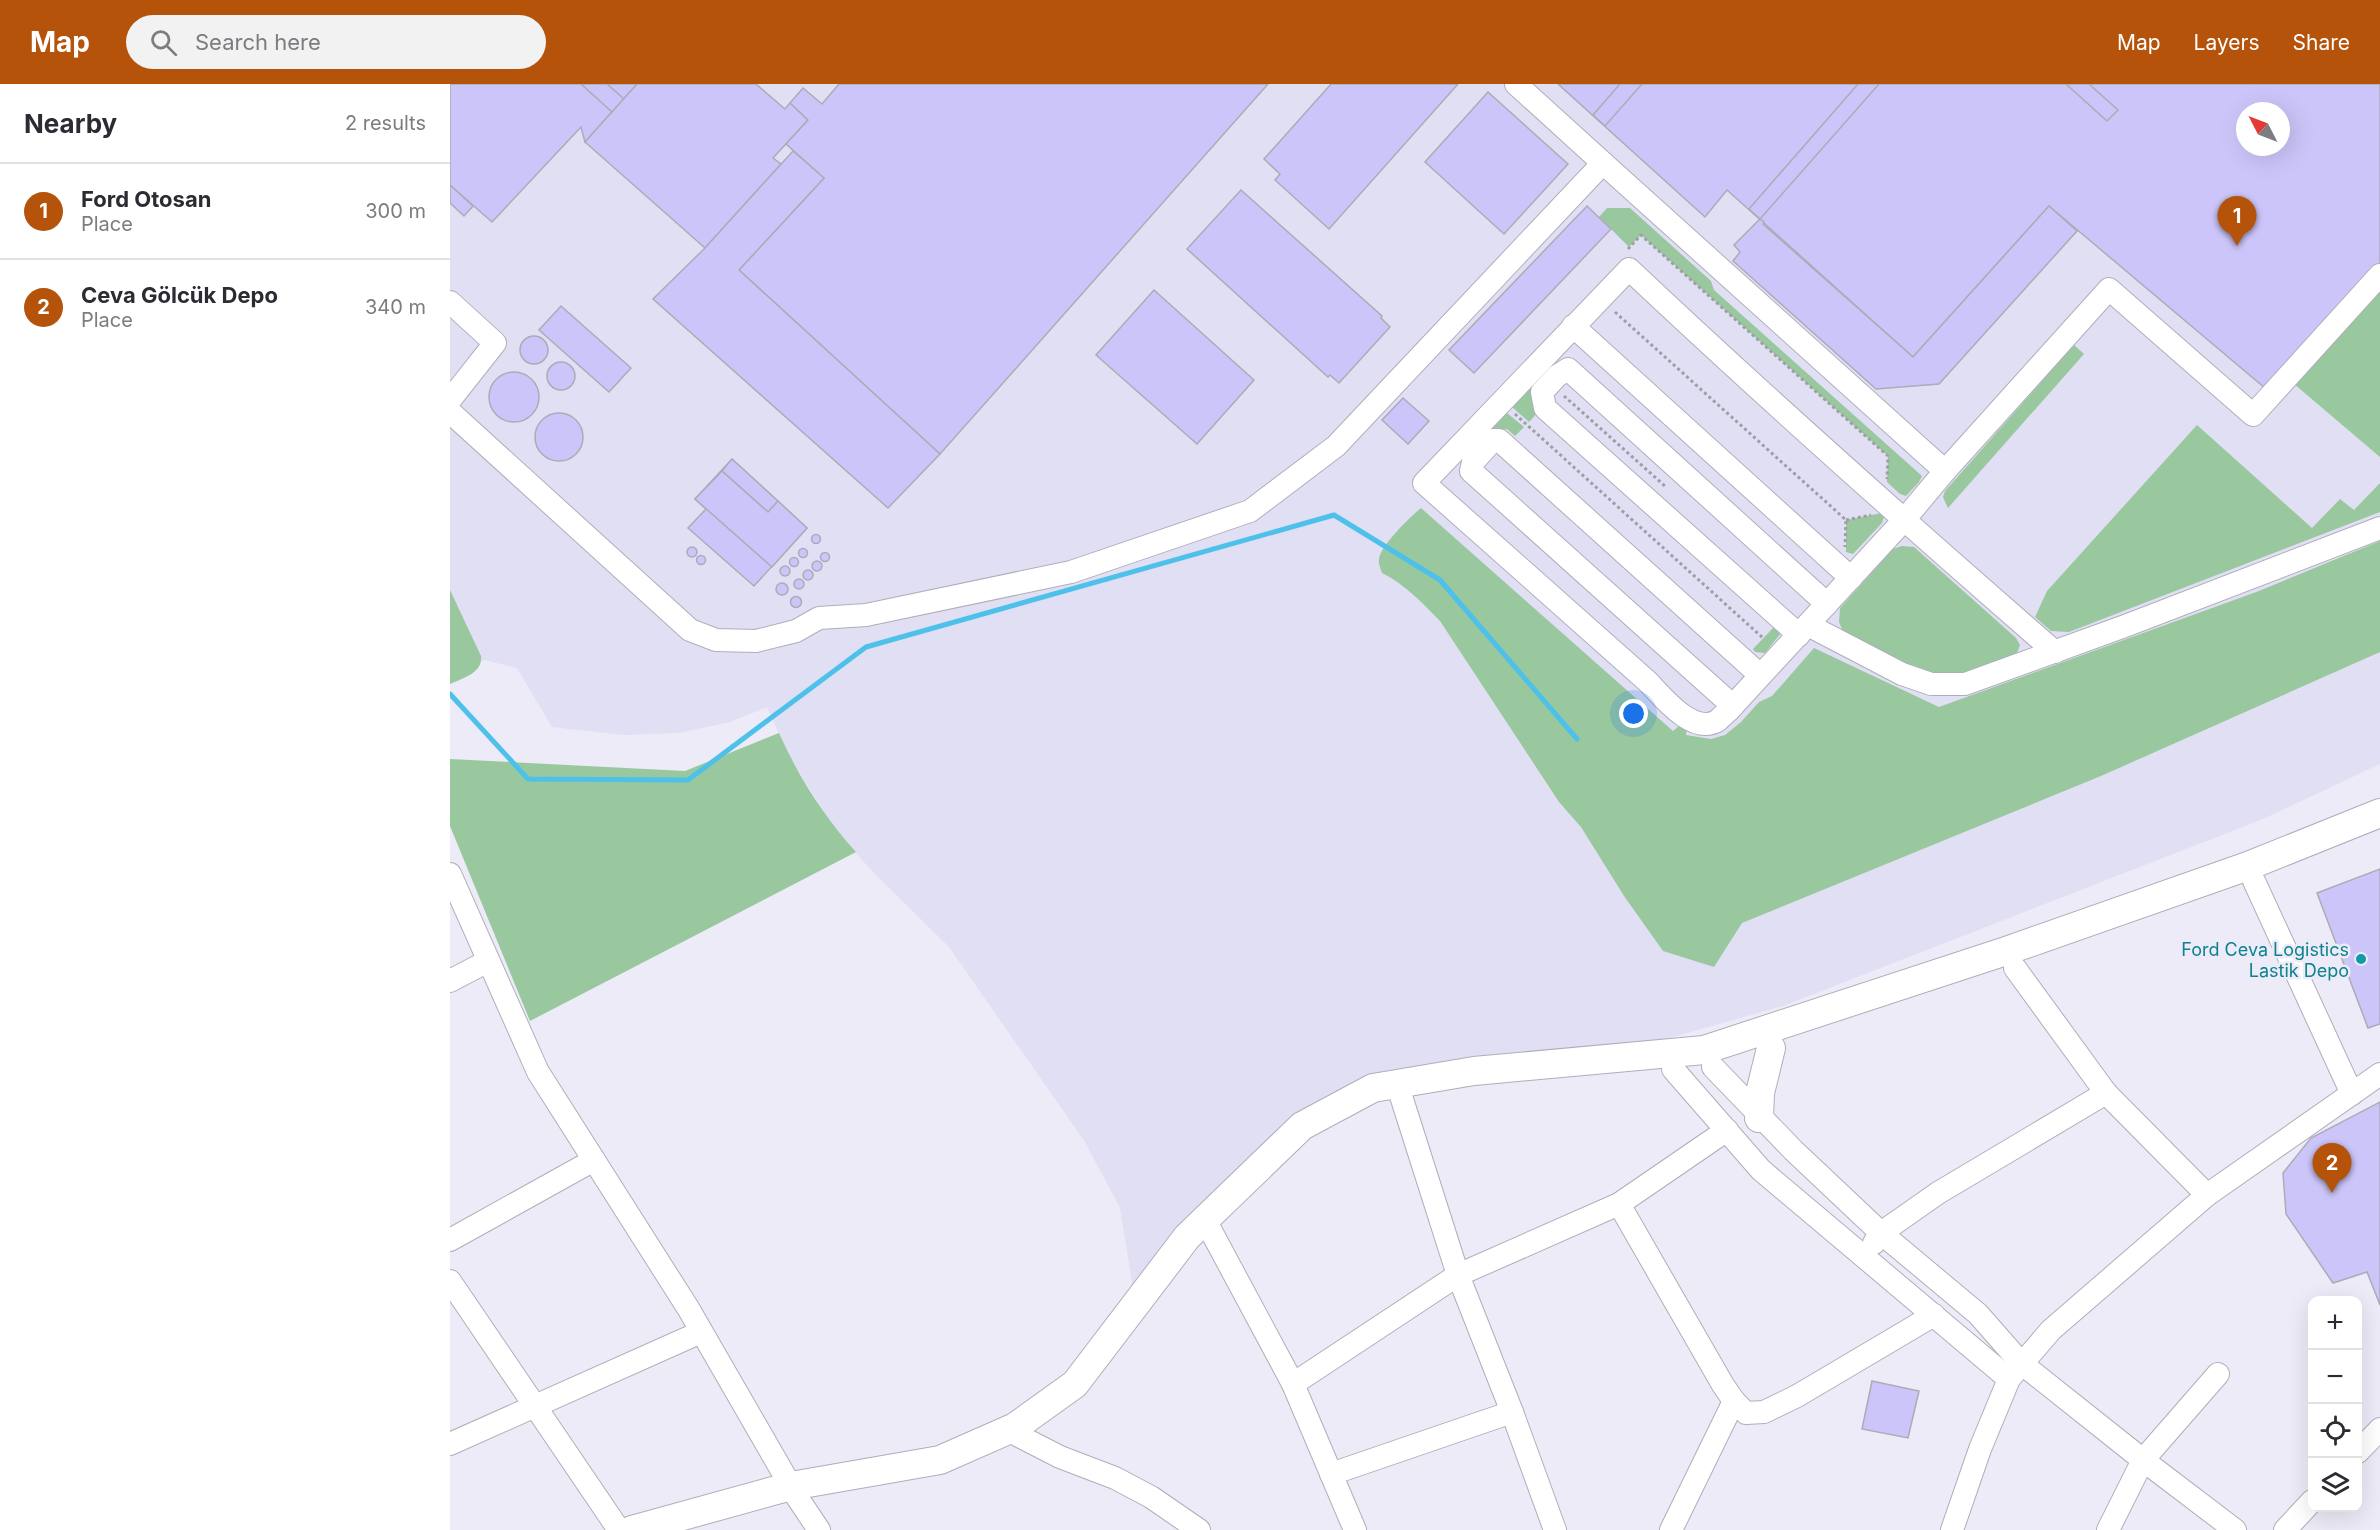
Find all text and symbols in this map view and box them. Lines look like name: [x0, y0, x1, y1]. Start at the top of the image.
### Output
search box: [126, 15, 546, 69]
text: Map: [30, 25, 90, 59]
icon: search: [147, 26, 180, 59]
text: Search here: [195, 29, 321, 55]
text: Map: [2117, 30, 2161, 55]
text: Layers: [2194, 30, 2260, 55]
text: Share: [2293, 30, 2350, 55]
north arrow: [2236, 102, 2290, 156]
text: Nearby: [24, 108, 117, 139]
text: 2 results: [345, 111, 426, 135]
text: Ford Otosan: [81, 186, 211, 212]
pin: 1: [2218, 196, 2256, 246]
text: 1: [39, 199, 48, 223]
text: 300 m: [365, 199, 426, 223]
text: Place: [81, 212, 133, 236]
text: Ceva Gölcük Depo: [81, 282, 278, 308]
text: 2: [37, 295, 50, 319]
text: 340 m: [365, 295, 426, 319]
text: Place: [81, 308, 133, 332]
your location: [1619, 699, 1648, 728]
place label: Ford Ceva Logistics Lastik Depo: [2181, 939, 2349, 981]
marker: Ford Ceva Logistics Lastik Depo: [2354, 952, 2368, 966]
pin: 2: [2312, 1144, 2352, 1193]
map controls: [2308, 1296, 2362, 1512]
button: +: [2308, 1296, 2362, 1350]
button: −: [2308, 1350, 2362, 1404]
button: locate: [2308, 1404, 2362, 1458]
button: layers: [2308, 1458, 2362, 1512]

